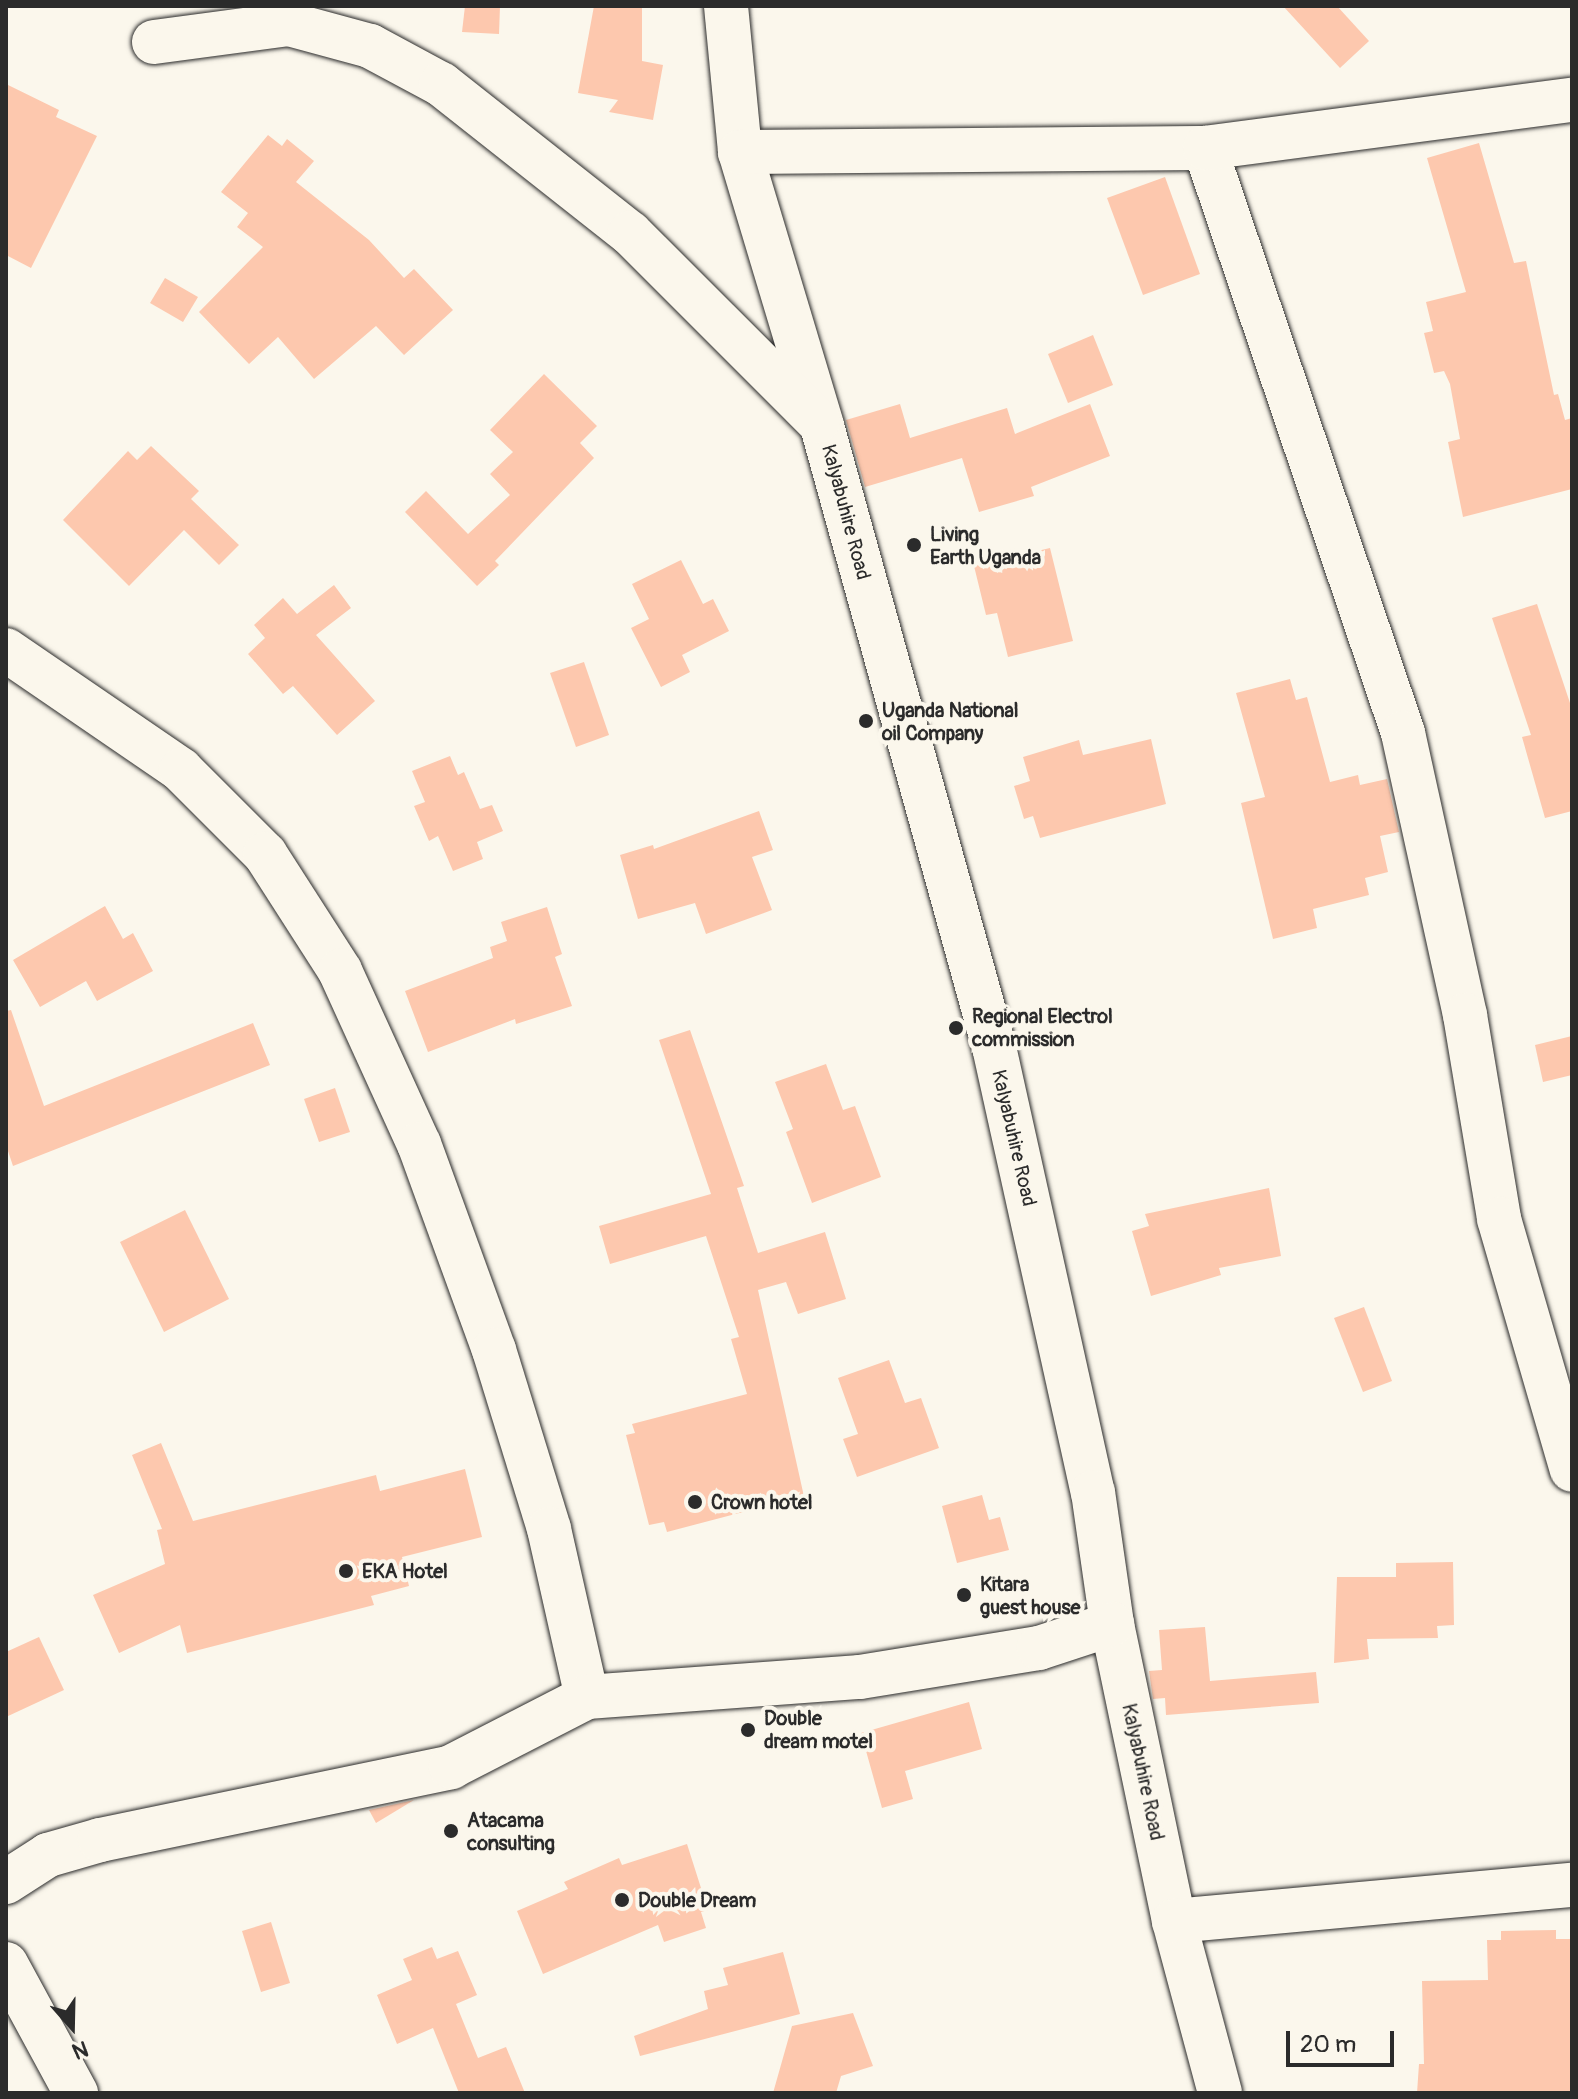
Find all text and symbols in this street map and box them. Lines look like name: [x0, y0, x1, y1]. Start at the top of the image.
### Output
street label: Kalyabuhire Road: [816, 442, 876, 582]
place label: Living Earth Uganda: [930, 522, 1041, 569]
marker: Living Earth Uganda: [905, 536, 923, 554]
place label: Uganda National oil Company: [882, 698, 1019, 745]
marker: Uganda National oil Company: [857, 712, 875, 730]
place label: Regional Electrol commission: [972, 1004, 1113, 1051]
marker: Regional Electrol commission: [947, 1019, 965, 1037]
street label: Kalyabuhire Road: [987, 1067, 1041, 1209]
place label: Crown hotel: [711, 1490, 813, 1514]
marker: Crown hotel: [686, 1493, 704, 1511]
place label: EKA Hotel: [362, 1559, 448, 1583]
marker: EKA Hotel: [337, 1562, 355, 1580]
place label: Kitara guest house: [980, 1572, 1080, 1619]
marker: Kitara guest house: [955, 1586, 973, 1604]
street label: Kalyabuhire Road: [1117, 1701, 1169, 1843]
place label: Double dream motel: [764, 1706, 873, 1753]
marker: Double dream motel: [739, 1721, 757, 1739]
place label: Atacama consulting: [467, 1808, 555, 1855]
marker: Atacama consulting: [442, 1822, 460, 1840]
place label: Double Dream: [638, 1888, 756, 1912]
marker: Double Dream: [613, 1891, 631, 1909]
north arrow: [32, 1987, 112, 2067]
scale bar: [1290, 2015, 1398, 2065]
text: 20 m: [1300, 2030, 1356, 2059]
text: N: [68, 2034, 92, 2065]

